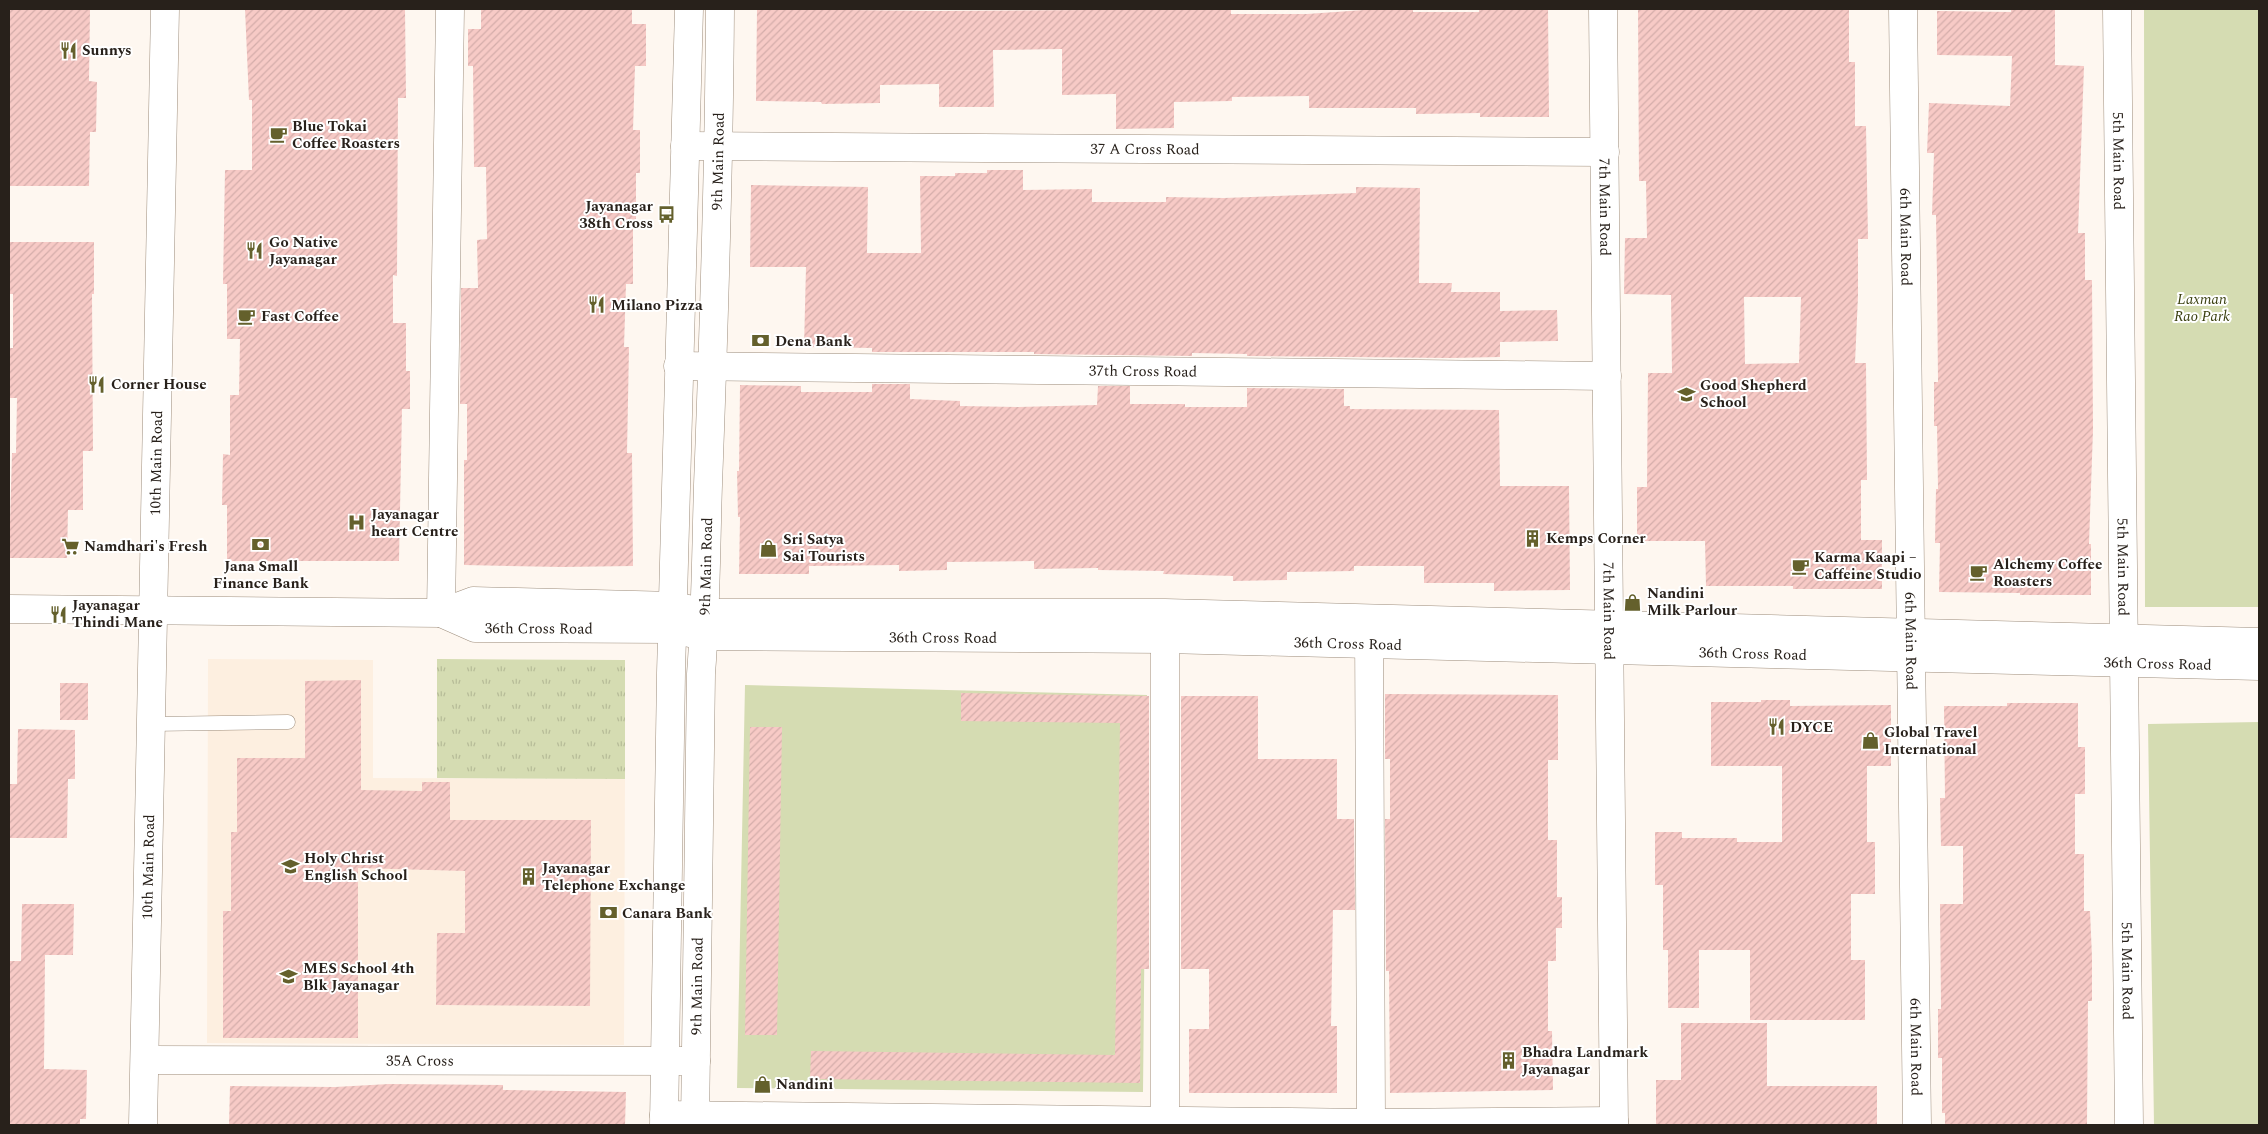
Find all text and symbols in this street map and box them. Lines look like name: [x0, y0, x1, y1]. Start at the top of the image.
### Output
place label: Sunnys: [82, 39, 132, 62]
restaurant icon: Sunnys: [58, 40, 78, 60]
street label: 9th Main Road: [706, 112, 731, 211]
street label: 5th Main Road: [2106, 112, 2130, 210]
place label: Blue Tokai Coffee Roasters: [292, 115, 400, 155]
cafe icon: Blue Tokai Coffee Roasters: [268, 125, 288, 145]
street label: 37 A Cross Road: [1090, 138, 1200, 161]
street label: 7th Main Road: [1592, 158, 1616, 256]
street label: 6th Main Road: [1893, 188, 1917, 286]
place label: Jayanagar 38th Cross: [579, 195, 654, 235]
bus stop icon: Jayanagar 38th Cross: [657, 205, 677, 225]
place label: Go Native Jayanagar: [269, 231, 338, 271]
restaurant icon: Go Native Jayanagar: [245, 241, 265, 261]
park label: Laxman Rao Park: [2174, 288, 2230, 328]
place label: Milano Pizza: [611, 294, 703, 317]
restaurant icon: Milano Pizza: [587, 295, 607, 315]
place label: Fast Coffee: [261, 305, 339, 328]
cafe icon: Fast Coffee: [237, 306, 257, 326]
place label: Dena Bank: [775, 330, 852, 353]
bank icon: Dena Bank: [751, 331, 771, 351]
street label: 37th Cross Road: [1089, 359, 1197, 384]
place label: Corner House: [111, 373, 207, 396]
restaurant icon: Corner House: [87, 374, 107, 394]
place label: Good Shepherd School: [1700, 374, 1807, 414]
school or university icon: Good Shepherd School: [1676, 384, 1696, 404]
street label: 10th Main Road: [144, 410, 169, 516]
place label: Jayanagar heart Centre: [371, 503, 458, 543]
hospital icon: Jayanagar heart Centre: [347, 513, 367, 533]
street label: 9th Main Road: [693, 517, 719, 616]
street label: 5th Main Road: [2110, 518, 2135, 616]
place label: Kemps Corner: [1546, 527, 1646, 550]
place label: Sri Satya Sai Tourists: [783, 528, 865, 568]
building icon: Kemps Corner: [1522, 528, 1542, 548]
place label: Namdhari's Fresh: [84, 535, 207, 558]
bank icon: Jana Small Finance Bank: [251, 535, 271, 555]
supermarket icon: Namdhari's Fresh: [60, 536, 80, 556]
shop icon: Sri Satya Sai Tourists: [759, 538, 779, 558]
place label: Karma Kaapi – Caffeine Studio: [1814, 546, 1921, 586]
place label: Alchemy Coffee Roasters: [1993, 553, 2103, 593]
place label: Jana Small Finance Bank: [213, 555, 309, 595]
cafe icon: Karma Kaapi – Caffeine Studio: [1790, 556, 1810, 576]
street label: 7th Main Road: [1596, 562, 1620, 660]
cafe icon: Alchemy Coffee Roasters: [1969, 563, 1989, 583]
place label: Nandini Milk Parlour: [1647, 582, 1738, 622]
shop icon: Nandini Milk Parlour: [1623, 592, 1643, 612]
street label: 6th Main Road: [1898, 592, 1923, 690]
place label: Jayanagar Thindi Mane: [72, 594, 163, 634]
restaurant icon: Jayanagar Thindi Mane: [48, 604, 68, 624]
street label: 36th Cross Road: [485, 617, 593, 641]
street label: 36th Cross Road: [889, 626, 997, 650]
street label: 36th Cross Road: [1294, 631, 1402, 657]
street label: 36th Cross Road: [1698, 641, 1807, 667]
street label: 36th Cross Road: [2103, 651, 2212, 677]
place label: DYCE: [1790, 716, 1833, 739]
restaurant icon: DYCE: [1766, 717, 1786, 737]
place label: Global Travel International: [1884, 721, 1977, 761]
shop icon: Global Travel International: [1860, 731, 1880, 751]
street label: 10th Main Road: [136, 814, 161, 920]
place label: Holy Christ English School: [304, 847, 408, 887]
school or university icon: Holy Christ English School: [280, 857, 300, 877]
place label: Jayanagar Telephone Exchange: [542, 857, 685, 897]
building icon: Jayanagar Telephone Exchange: [518, 867, 538, 887]
place label: Canara Bank: [622, 902, 712, 925]
bank icon: Canara Bank: [598, 903, 618, 923]
street label: 5th Main Road: [2115, 922, 2139, 1020]
street label: 9th Main Road: [685, 937, 710, 1035]
place label: MES School 4th Blk Jayanagar: [303, 957, 414, 997]
school or university icon: MES School 4th Blk Jayanagar: [279, 967, 299, 987]
street label: 6th Main Road: [1903, 998, 1928, 1096]
place label: Bhadra Landmark Jayanagar: [1522, 1041, 1648, 1081]
street label: 35A Cross: [386, 1049, 454, 1073]
building icon: Bhadra Landmark Jayanagar: [1498, 1051, 1518, 1071]
place label: Nandini: [776, 1073, 833, 1096]
shop icon: Nandini: [752, 1074, 772, 1094]

